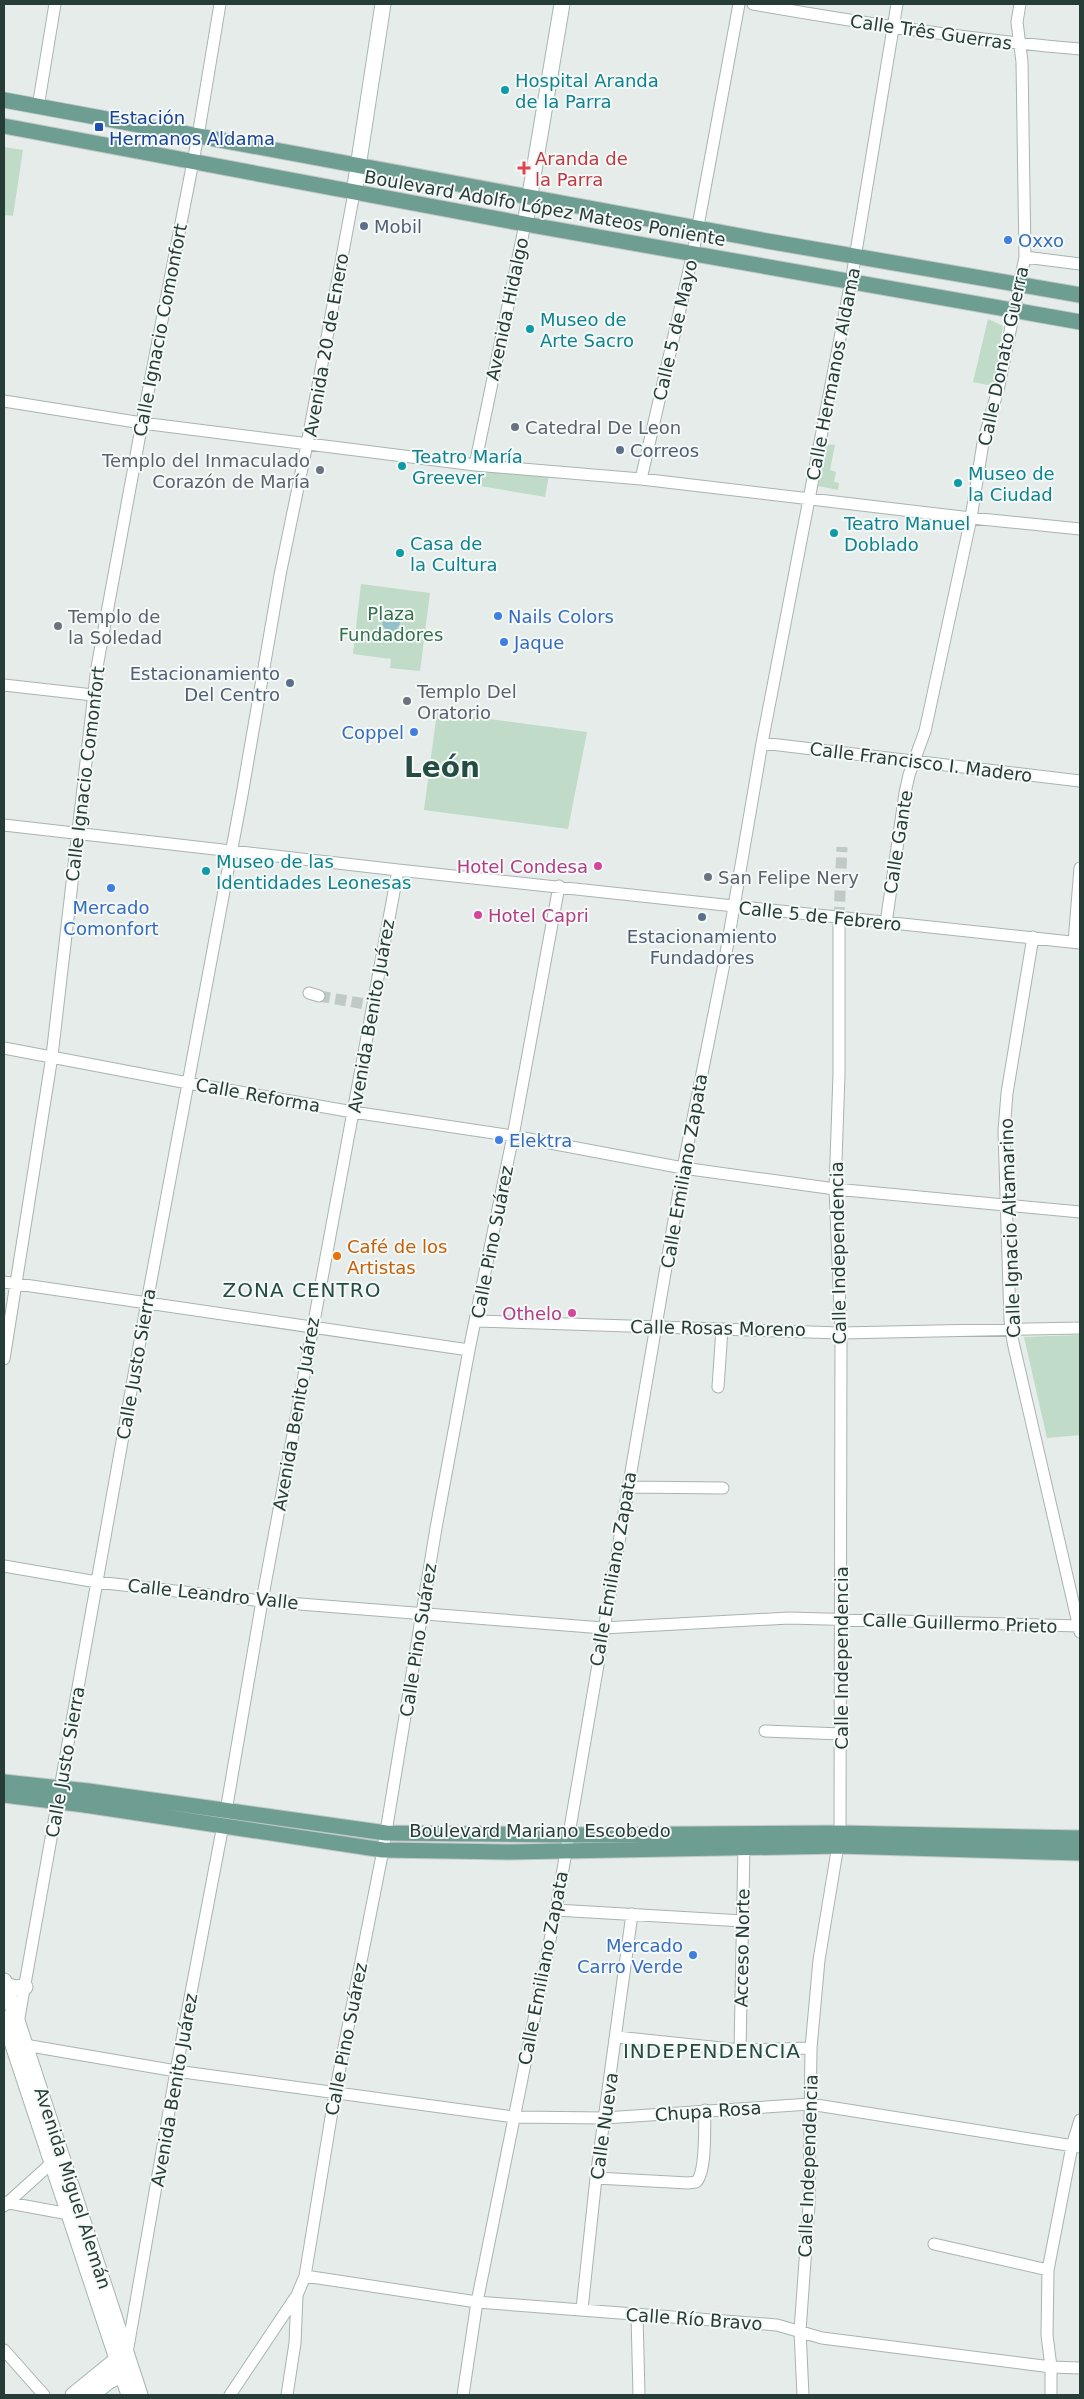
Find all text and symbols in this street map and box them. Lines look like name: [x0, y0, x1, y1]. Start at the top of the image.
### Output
street label: Calle Três Guerras: [849, 10, 1013, 54]
place label: Hospital Aranda de la Parra: [515, 70, 659, 112]
marker: Hospital Aranda de la Parra: [499, 84, 511, 96]
place label: Estación Hermanos Aldama: [109, 107, 275, 149]
marker: Estación Hermanos Aldama: [93, 121, 105, 133]
place label: Aranda de la Parra: [535, 148, 628, 190]
marker: Aranda de la Parra: [517, 161, 531, 175]
street label: Boulevard Adolfo López Mateos Poniente: [363, 166, 727, 250]
place label: Mobil: [374, 216, 422, 237]
marker: Mobil: [358, 220, 370, 232]
street label: Calle Ignacio Comonfort: [129, 222, 191, 438]
place label: Oxxo: [1018, 230, 1064, 251]
marker: Oxxo: [1002, 234, 1014, 246]
street label: Avenida Hidalgo: [482, 235, 532, 383]
street label: Avenida 20 de Enero: [299, 251, 353, 439]
street label: Calle 5 de Mayo: [649, 257, 701, 403]
street label: Calle Donato Guerra: [974, 264, 1032, 448]
street label: Calle Hermanos Aldama: [802, 266, 864, 482]
place label: Museo de Arte Sacro: [540, 309, 634, 351]
marker: Museo de Arte Sacro: [524, 323, 536, 335]
place label: Catedral De Leon: [525, 417, 681, 438]
marker: Catedral De Leon: [509, 421, 521, 433]
place label: Correos: [630, 440, 699, 461]
marker: Correos: [614, 444, 626, 456]
place label: Teatro María Greever: [411, 446, 523, 488]
place label: Templo del Inmaculado Corazón de María: [101, 450, 310, 492]
marker: Teatro María Greever: [396, 460, 408, 472]
place label: Museo de la Ciudad: [968, 463, 1055, 505]
marker: Templo del Inmaculado Corazón de María: [314, 464, 326, 476]
marker: Museo de la Ciudad: [952, 477, 964, 489]
place label: Teatro Manuel Doblado: [843, 513, 970, 555]
marker: Teatro Manuel Doblado: [828, 527, 840, 539]
place label: Casa de la Cultura: [410, 533, 498, 575]
marker: Casa de la Cultura: [394, 547, 406, 559]
park label: Plaza Fundadores: [339, 603, 443, 645]
place label: Templo de la Soledad: [67, 606, 162, 648]
place label: Nails Colors: [508, 606, 614, 627]
marker: Nails Colors: [492, 610, 504, 622]
marker: Templo de la Soledad: [52, 620, 64, 632]
place label: Jaque: [513, 632, 564, 653]
marker: Jaque: [498, 636, 510, 648]
place label: Estacionamiento Del Centro: [130, 663, 280, 705]
street label: Calle Ignacio Comonfort: [61, 665, 109, 883]
marker: Estacionamiento Del Centro: [284, 677, 296, 689]
place label: Templo Del Oratorio: [416, 681, 517, 723]
marker: Templo Del Oratorio: [401, 695, 413, 707]
place label: Coppel: [341, 722, 404, 743]
marker: Coppel: [408, 726, 420, 738]
street label: Calle Francisco I. Madero: [809, 738, 1033, 786]
district label: León: [404, 751, 480, 784]
street label: Calle Gante: [879, 789, 917, 895]
place label: Museo de las Identidades Leonesas: [216, 851, 411, 893]
place label: Hotel Condesa: [457, 856, 588, 877]
marker: Hotel Condesa: [592, 860, 604, 872]
marker: Museo de las Identidades Leonesas: [200, 865, 212, 877]
place label: San Felipe Nery: [718, 867, 859, 888]
marker: San Felipe Nery: [702, 871, 714, 883]
marker: Mercado Comonfort: [105, 882, 117, 894]
place label: Mercado Comonfort: [63, 897, 159, 939]
street label: Calle 5 de Febrero: [737, 897, 903, 935]
place label: Hotel Capri: [488, 905, 589, 926]
marker: Hotel Capri: [472, 909, 484, 921]
marker: Estacionamiento Fundadores: [696, 911, 708, 923]
street label: Avenida Benito Juárez: [344, 917, 398, 1115]
place label: Estacionamiento Fundadores: [627, 926, 777, 968]
street label: Calle Emiliano Zapata: [657, 1072, 711, 1270]
street label: Calle Reforma: [194, 1074, 322, 1116]
street label: Calle Ignacio Altamarino: [996, 1118, 1024, 1338]
place label: Elektra: [509, 1130, 572, 1151]
marker: Elektra: [493, 1134, 505, 1146]
street label: Calle Independencia: [826, 1161, 850, 1345]
street label: Calle Pino Suárez: [467, 1164, 517, 1320]
place label: Café de los Artistas: [347, 1236, 447, 1278]
marker: Café de los Artistas: [331, 1250, 343, 1262]
district label: ZONA CENTRO: [223, 1278, 381, 1302]
street label: Calle Justo Sierra: [112, 1287, 160, 1441]
place label: Othelo: [502, 1303, 562, 1324]
marker: Othelo: [566, 1307, 578, 1319]
street label: Avenida Benito Juárez: [269, 1315, 323, 1513]
street label: Calle Rosas Moreno: [630, 1316, 806, 1340]
street label: Calle Emiliano Zapata: [586, 1470, 640, 1668]
street label: Calle Pino Suárez: [395, 1562, 441, 1718]
street label: Calle Independencia: [831, 1566, 852, 1750]
street label: Calle Leandro Valle: [126, 1575, 300, 1613]
street label: Calle Guillermo Prieto: [862, 1609, 1058, 1637]
street label: Calle Justo Sierra: [41, 1685, 89, 1839]
street label: Boulevard Mariano Escobedo: [409, 1820, 671, 1841]
street label: Calle Emiliano Zapata: [514, 1869, 572, 2067]
street label: Acceso Norte: [730, 1888, 754, 2008]
place label: Mercado Carro Verde: [577, 1935, 683, 1977]
marker: Mercado Carro Verde: [687, 1949, 699, 1961]
street label: Calle Pino Suárez: [321, 1961, 371, 2117]
street label: Avenida Benito Juárez: [147, 1991, 201, 2189]
district label: INDEPENDENCIA: [623, 2039, 801, 2063]
street label: Calle Nueva: [586, 2071, 622, 2181]
street label: Calle Independencia: [794, 2074, 822, 2258]
street label: Avenida Miguel Alemán: [30, 2084, 116, 2292]
street label: Chupa Rosa: [654, 2097, 762, 2125]
street label: Calle Río Bravo: [625, 2304, 763, 2334]

